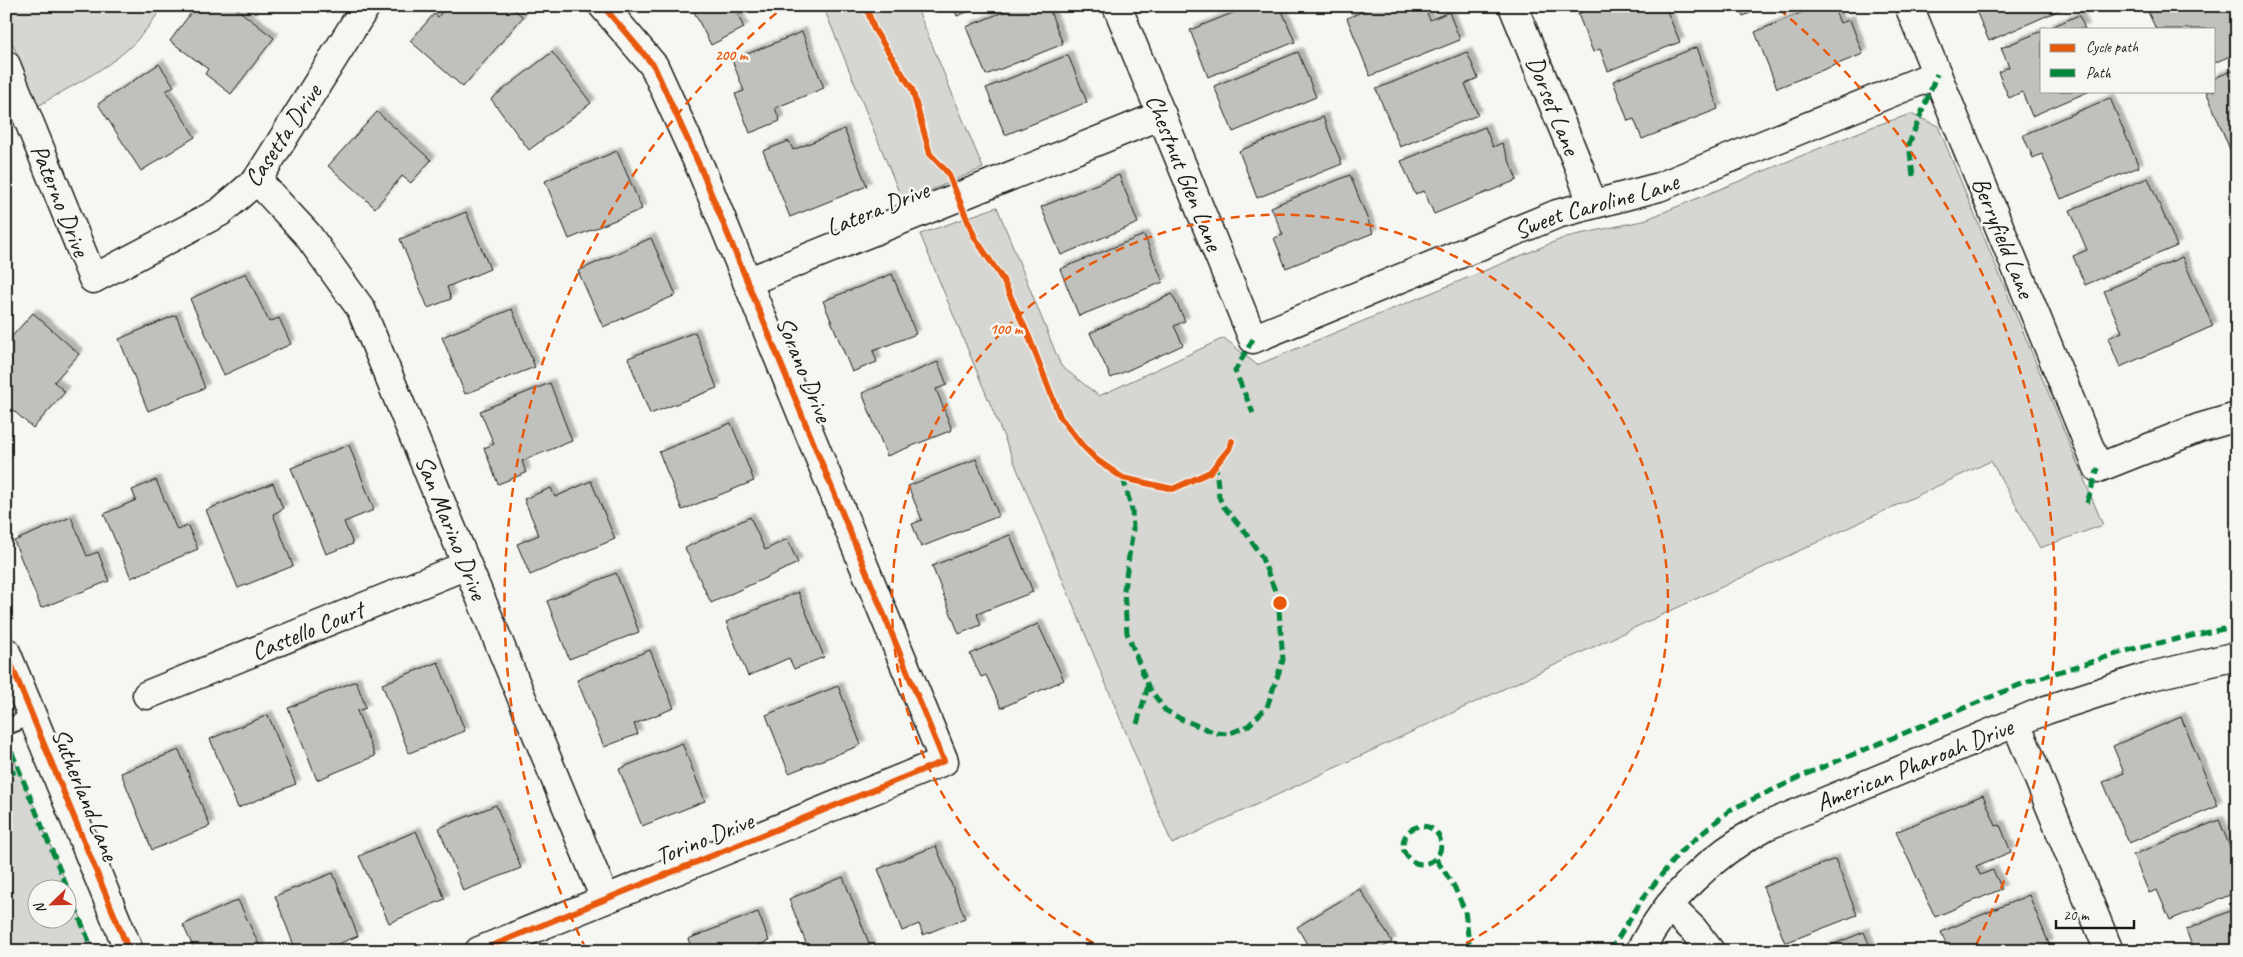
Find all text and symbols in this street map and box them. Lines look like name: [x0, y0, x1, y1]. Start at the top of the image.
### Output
legend: [2040, 28, 2216, 92]
text: Cycle path: [2086, 38, 2138, 57]
text: 200 m: [715, 46, 749, 65]
street label: Dorset Lane: [1519, 51, 1588, 161]
text: Path: [2086, 64, 2112, 83]
street label: Casetta Drive: [237, 77, 330, 193]
street label: Chestnut Glen Lane: [1138, 89, 1231, 257]
street label: Paterno Drive: [23, 140, 98, 263]
street label: Sweet Caroline Lane: [1509, 165, 1685, 247]
street label: Berryfield Lane: [1964, 172, 2043, 304]
street label: Latera Drive: [821, 173, 935, 244]
street label: Sorano Drive: [769, 312, 840, 428]
text: 100 m: [990, 320, 1024, 339]
street label: San Marino Drive: [408, 451, 495, 606]
street label: Castello Court: [247, 593, 372, 668]
centre of rings: [1271, 594, 1289, 612]
street label: American Pharoah Drive: [1811, 710, 2019, 819]
street label: Sutherland Lane: [44, 723, 127, 867]
street label: Torino Drive: [651, 804, 760, 873]
north arrow: [28, 880, 78, 930]
scale bar: [2056, 897, 2133, 929]
text: N: [30, 899, 50, 916]
text: 20 m: [2063, 906, 2090, 925]

